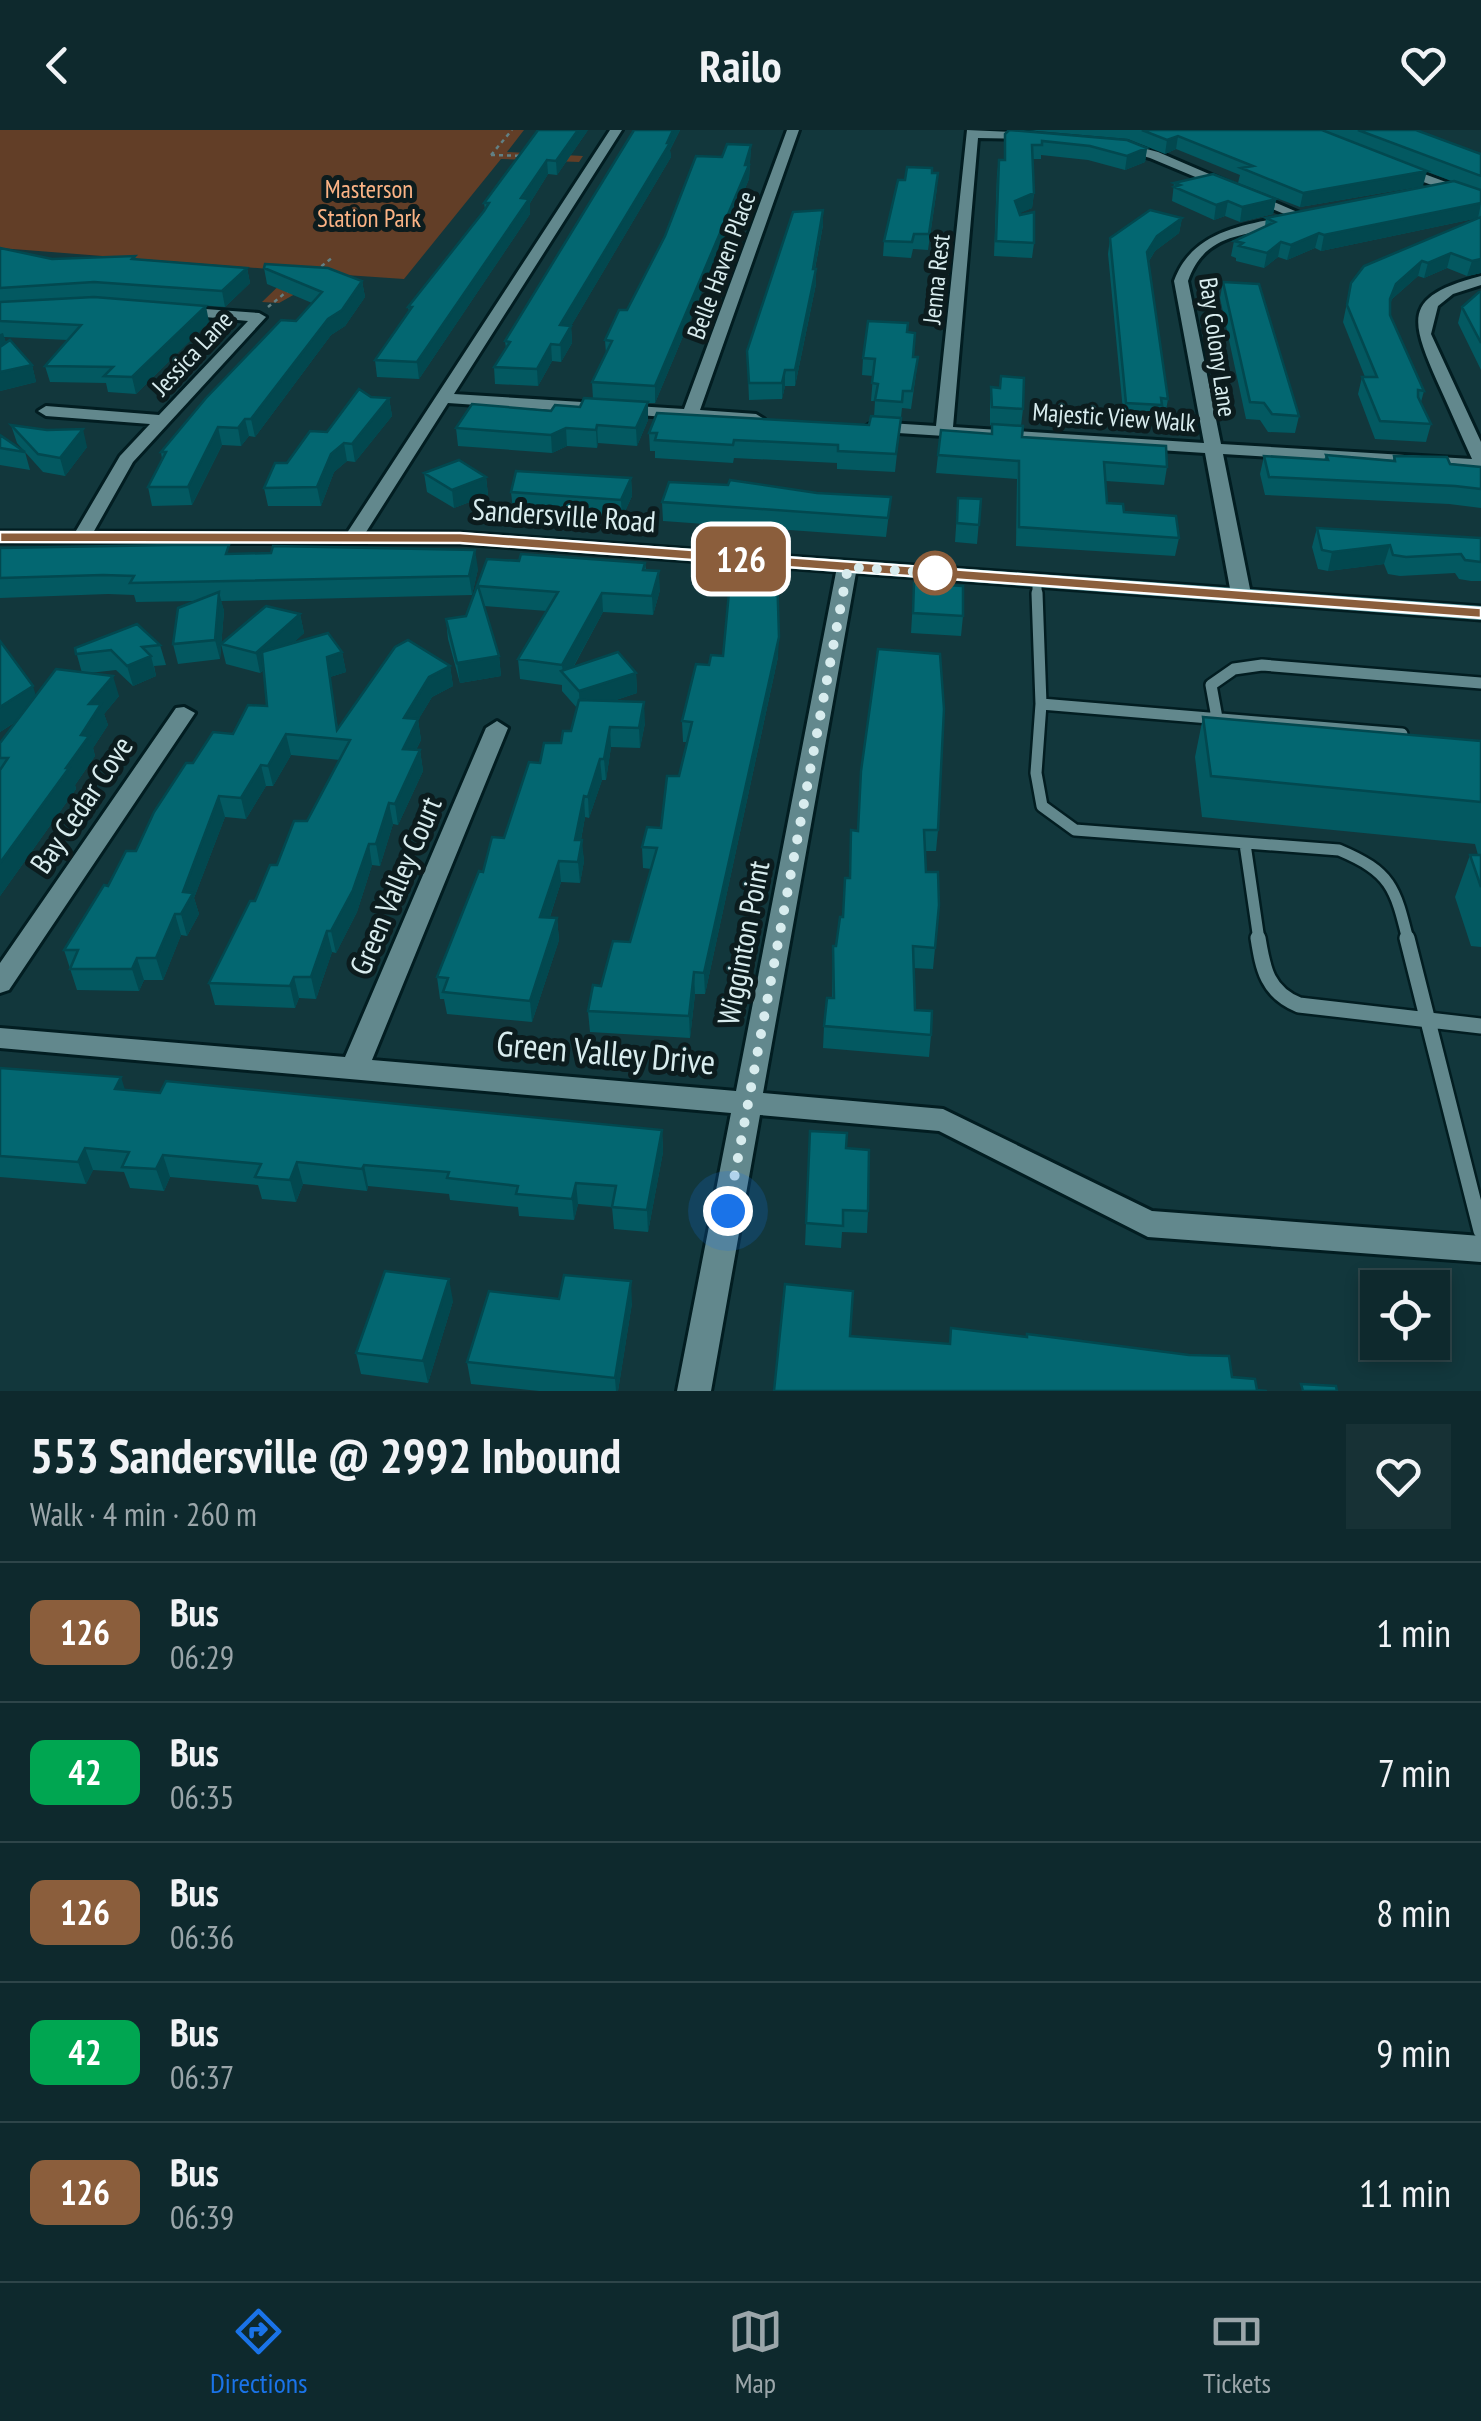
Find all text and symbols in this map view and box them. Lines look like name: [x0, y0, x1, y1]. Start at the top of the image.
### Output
text: Railo: [699, 36, 782, 94]
icon: back: [30, 38, 85, 93]
icon: heart: [1396, 38, 1451, 93]
park label: Masterson Station Park: [317, 173, 421, 234]
street label: Belle Haven Place: [679, 187, 763, 343]
street label: Jenna Rest: [915, 232, 957, 327]
street label: Bay Colony Lane: [1192, 275, 1244, 419]
street label: Jessica Lane: [144, 304, 239, 403]
street label: Majestic View Walk: [1031, 395, 1197, 439]
street label: Sandersville Road: [471, 489, 657, 540]
line badge: 126: [684, 526, 798, 592]
text: 126: [716, 536, 766, 582]
unlabelled marker: [914, 552, 956, 594]
street label: Bay Cedar Cove: [21, 728, 141, 880]
street label: Green Valley Court: [340, 790, 450, 980]
street label: Wigginton Point: [708, 857, 778, 1028]
street label: Green Valley Drive: [495, 1020, 717, 1084]
your location: [703, 1186, 753, 1236]
map controls: [1360, 1270, 1450, 1360]
button: locate: [1360, 1270, 1450, 1360]
text: 553 Sandersville @ 2992 Inbound: [30, 1424, 621, 1486]
button: heart: [1346, 1424, 1451, 1529]
text: Walk · 4 min · 260 m: [30, 1493, 257, 1535]
text: Bus: [170, 1587, 219, 1636]
text: 1 min: [1376, 1608, 1451, 1657]
text: 126: [60, 1609, 110, 1655]
text: 06:29: [170, 1636, 234, 1678]
text: Bus: [170, 1727, 219, 1776]
text: 7 min: [1378, 1748, 1451, 1797]
text: 42: [68, 1749, 102, 1795]
text: 06:35: [170, 1776, 234, 1818]
text: Bus: [170, 1867, 219, 1916]
text: 8 min: [1376, 1888, 1451, 1937]
text: 126: [60, 1889, 110, 1935]
text: 06:36: [170, 1916, 234, 1958]
text: Bus: [170, 2007, 219, 2056]
text: 9 min: [1376, 2028, 1451, 2077]
text: 42: [68, 2029, 102, 2075]
text: 06:37: [170, 2056, 234, 2098]
text: Bus: [170, 2147, 219, 2196]
text: 11 min: [1359, 2168, 1451, 2217]
text: 126: [60, 2169, 110, 2215]
text: 06:39: [170, 2196, 234, 2238]
tab: Directions: [210, 2304, 308, 2401]
tab: Map: [728, 2304, 783, 2401]
tab: Tickets: [1203, 2304, 1271, 2401]

